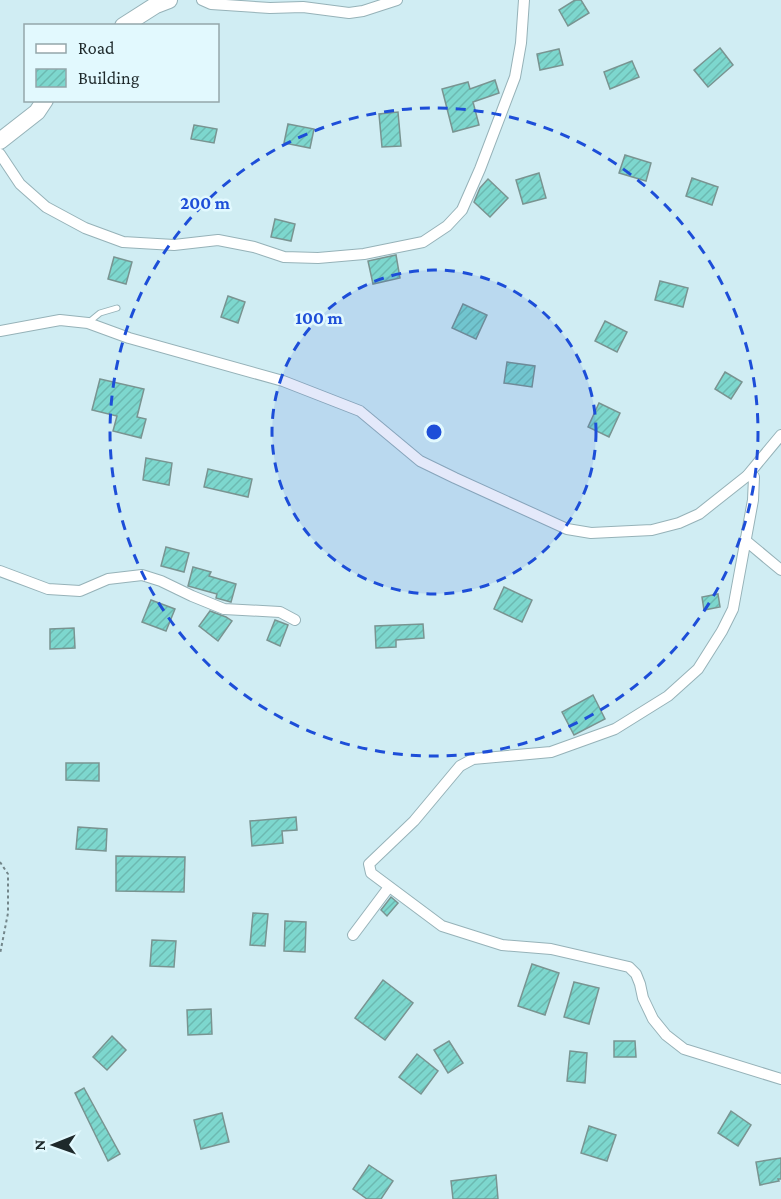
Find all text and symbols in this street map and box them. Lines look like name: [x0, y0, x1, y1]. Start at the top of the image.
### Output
legend: [24, 24, 219, 102]
text: Road: [78, 38, 115, 58]
text: Building: [78, 68, 140, 88]
text: 200 m: [180, 193, 231, 213]
text: 100 m: [295, 308, 343, 328]
centre of rings: [424, 422, 444, 442]
north arrow: [24, 1115, 84, 1175]
text: N: [31, 1140, 48, 1151]

